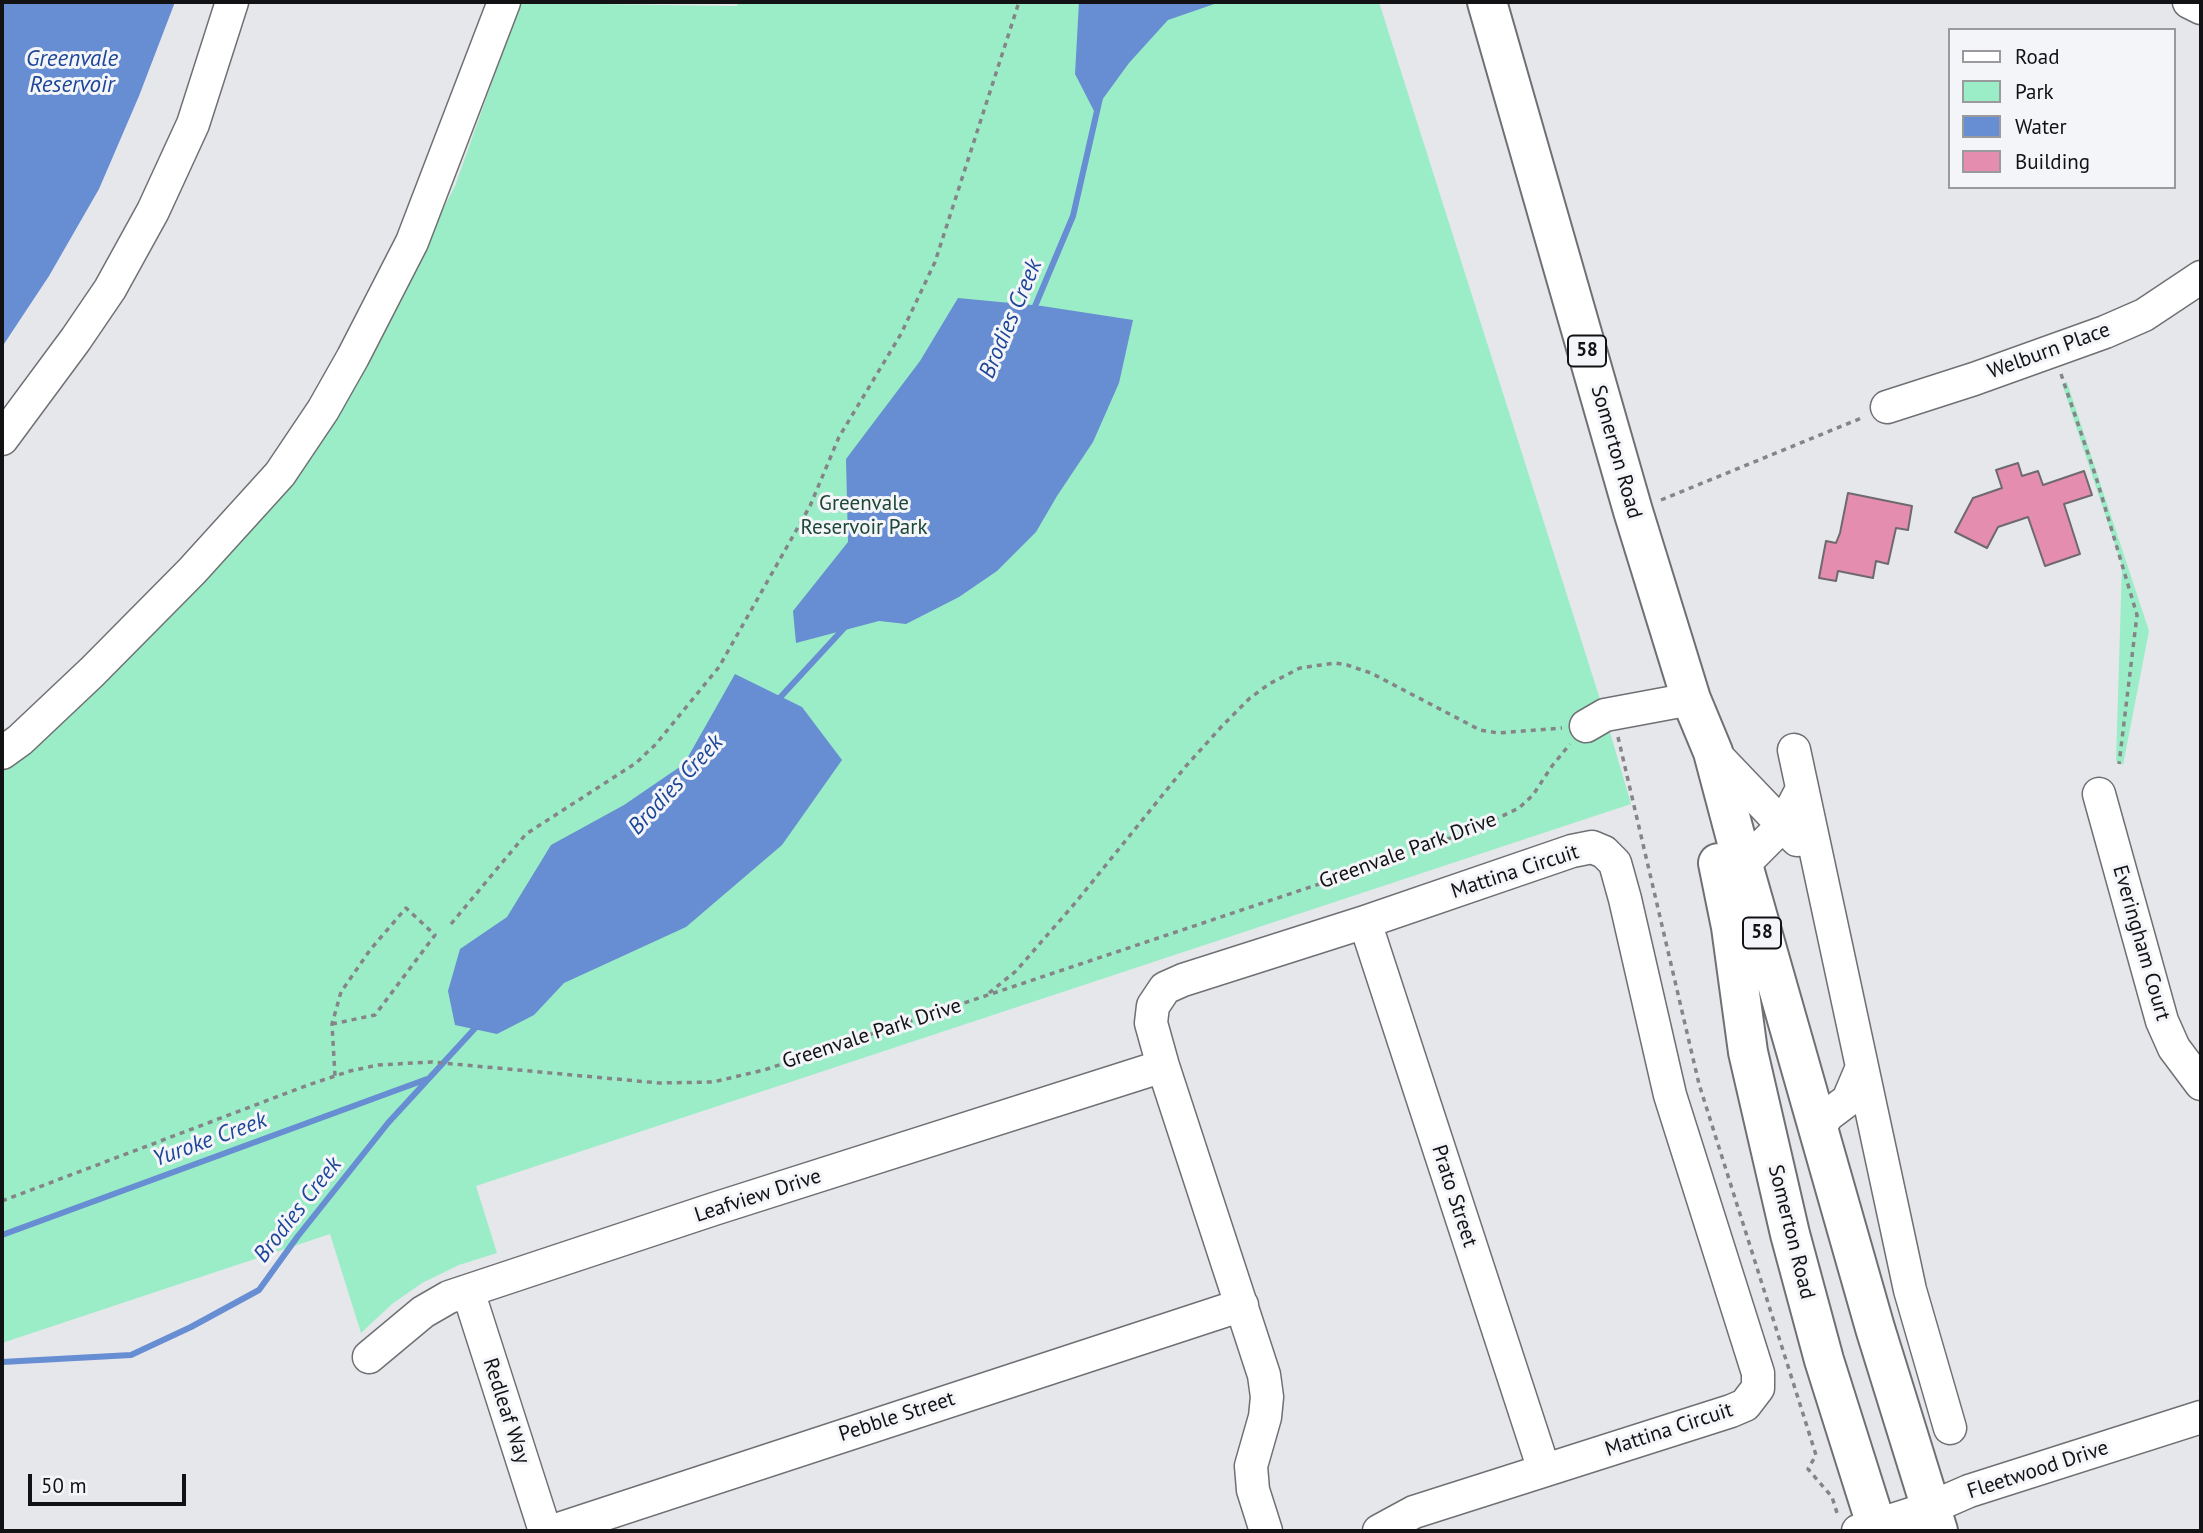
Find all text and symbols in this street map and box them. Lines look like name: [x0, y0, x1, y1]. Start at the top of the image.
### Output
legend: [1948, 28, 2175, 189]
text: Road: [2015, 43, 2059, 70]
water label: Greenvale Reservoir: [26, 45, 118, 99]
text: Park: [2015, 78, 2054, 105]
text: Water: [2015, 113, 2067, 140]
text: Building: [2015, 148, 2090, 175]
water label: Brodies Creek: [974, 255, 1048, 383]
street label: Welburn Place: [1984, 317, 2114, 385]
road number: 58: [1568, 336, 1606, 366]
street label: Somerton Road: [1585, 382, 1647, 522]
park label: Greenvale Reservoir Park: [801, 491, 927, 541]
water label: Brodies Creek: [623, 729, 729, 841]
street label: Greenvale Park Drive: [1316, 807, 1500, 895]
street label: Mattina Circuit: [1448, 840, 1582, 904]
street label: Everingham Court: [2107, 862, 2175, 1024]
road number: 58: [1743, 917, 1781, 948]
street label: Greenvale Park Drive: [779, 993, 965, 1075]
water label: Yuroke Creek: [149, 1107, 271, 1173]
street label: Prato Street: [1426, 1142, 1482, 1250]
water label: Brodies Creek: [248, 1152, 348, 1268]
street label: Somerton Road: [1762, 1162, 1820, 1302]
street label: Leafview Drive: [691, 1164, 825, 1228]
street label: Redleaf Way: [477, 1355, 535, 1467]
street label: Pebble Street: [836, 1386, 958, 1448]
street label: Mattina Circuit: [1602, 1398, 1736, 1462]
street label: Fleetwood Drive: [1964, 1435, 2112, 1505]
scale bar: [32, 1460, 189, 1504]
text: 50 m: [41, 1472, 87, 1499]

